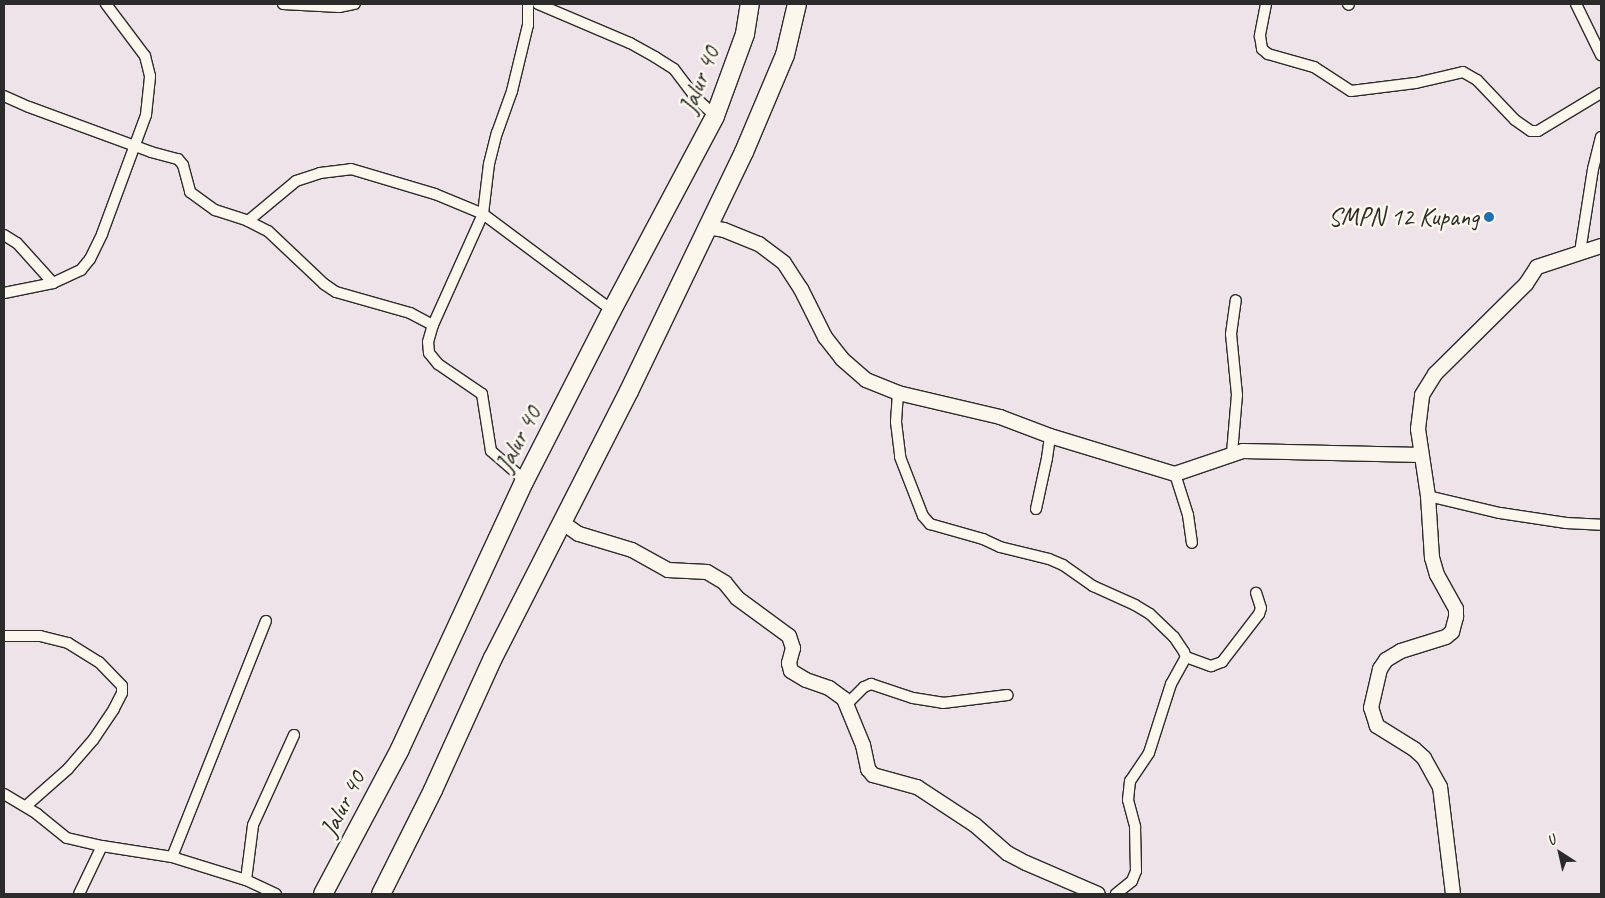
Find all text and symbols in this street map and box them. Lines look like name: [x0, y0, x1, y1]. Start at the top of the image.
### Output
street label: Jalur 40: [674, 42, 726, 118]
place label: SMPN 12 Kupang: [1328, 202, 1479, 232]
marker: SMPN 12 Kupang: [1483, 211, 1495, 223]
street label: Jalur 40: [490, 401, 548, 477]
street label: Jalur 40: [314, 766, 372, 842]
north arrow: [1535, 828, 1585, 878]
text: U: [1543, 831, 1559, 849]

